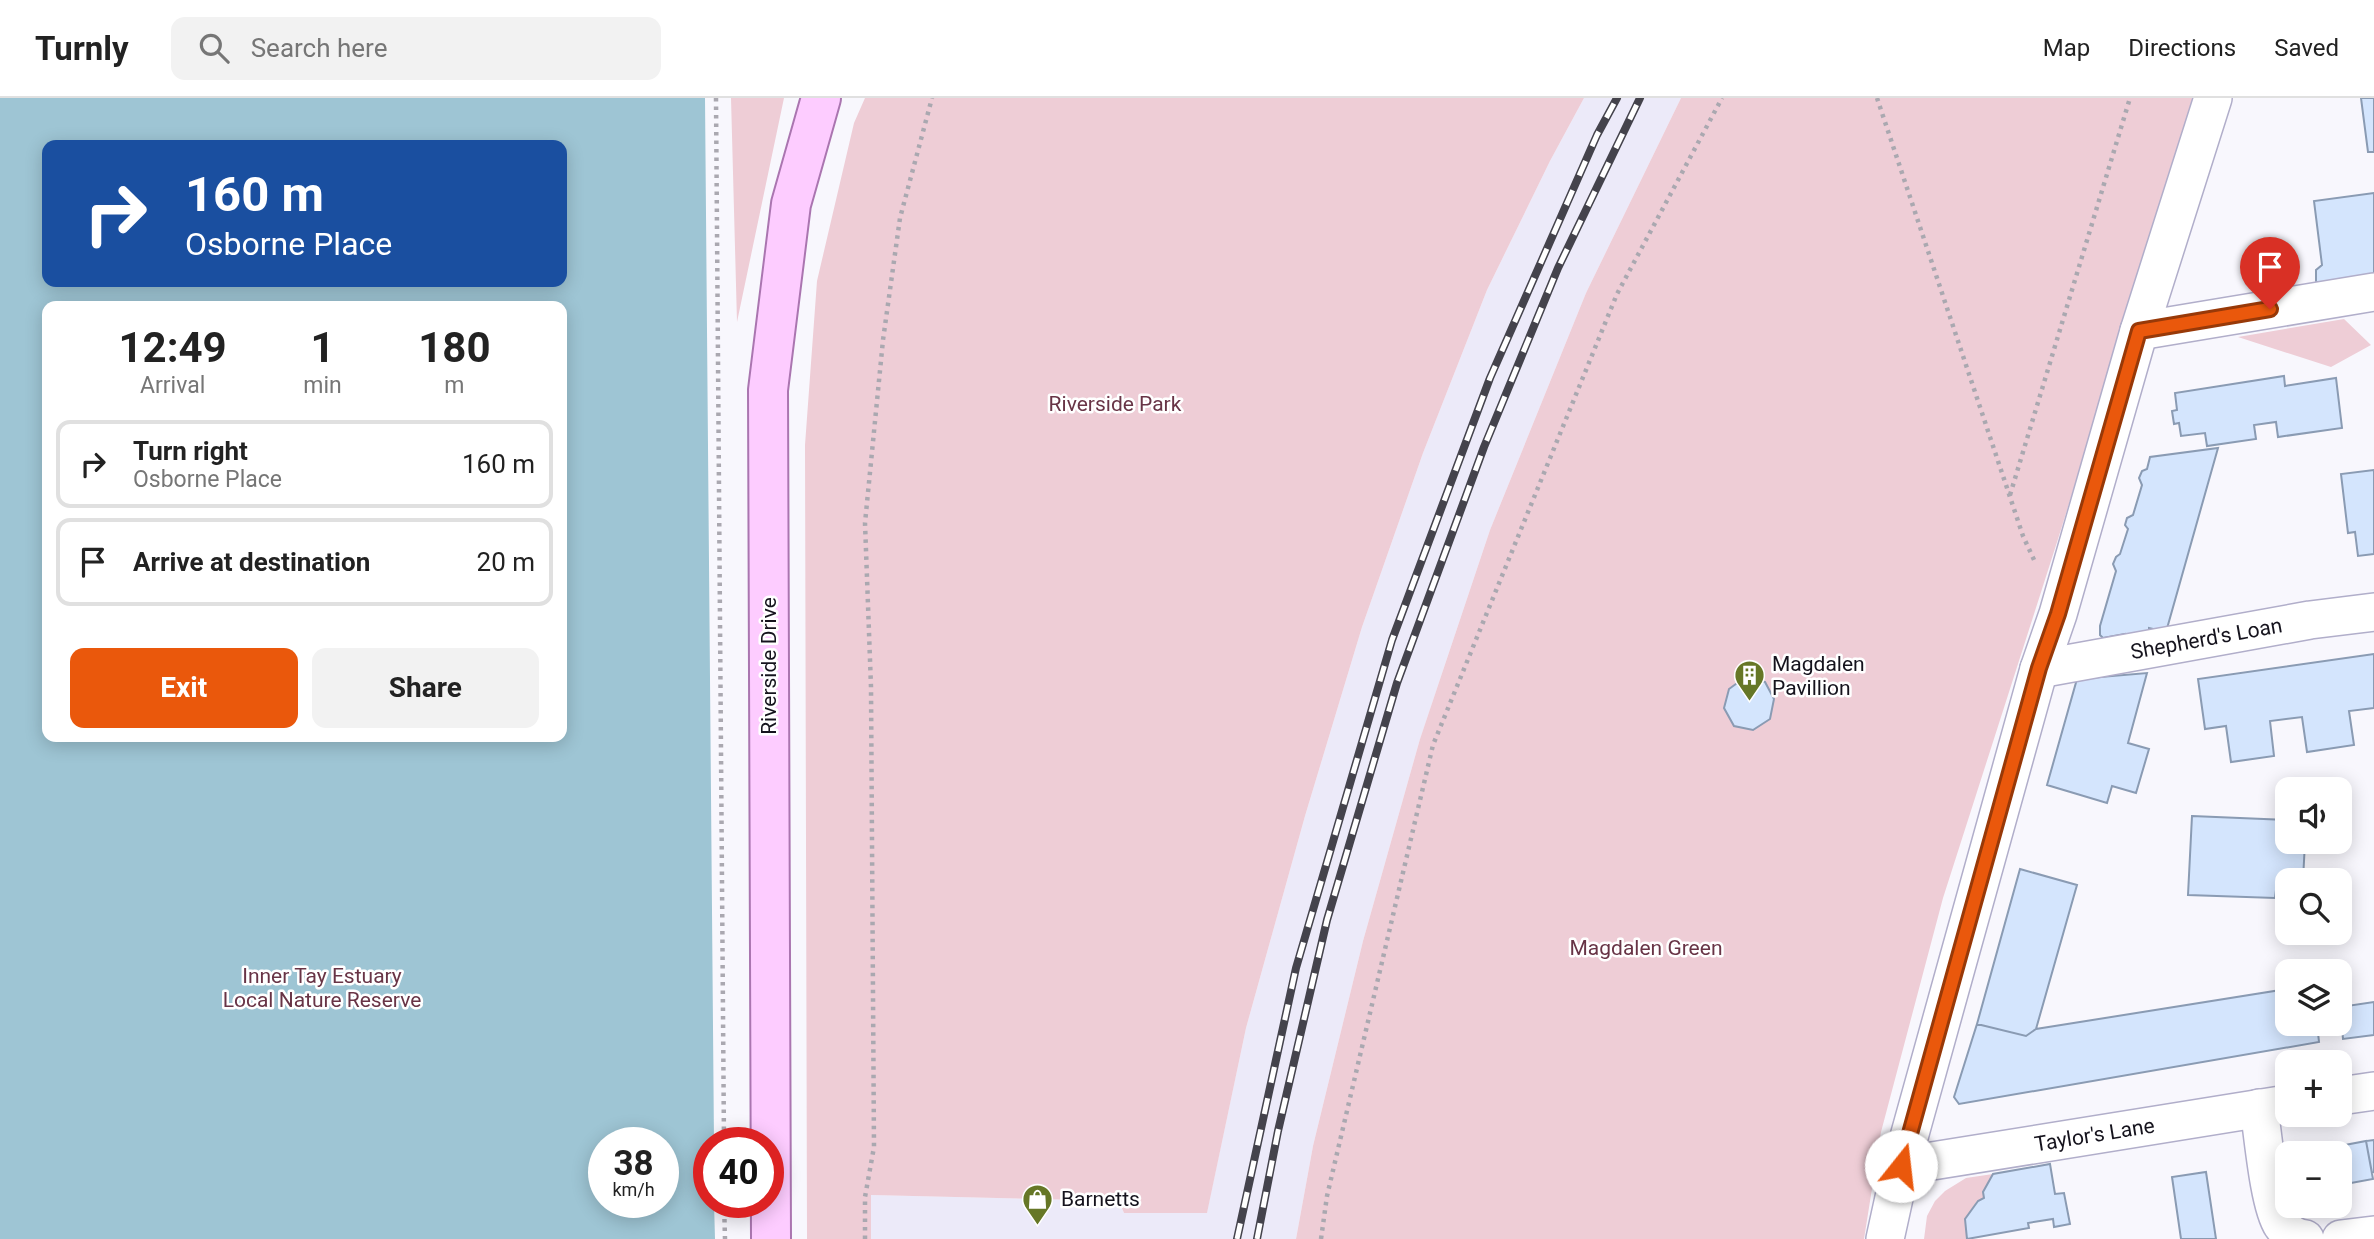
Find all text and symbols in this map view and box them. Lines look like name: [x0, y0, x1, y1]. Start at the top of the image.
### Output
search box: [171, 17, 661, 80]
text: Turnly: [35, 29, 129, 68]
icon: search: [195, 29, 233, 67]
text: Search here: [251, 33, 387, 63]
text: Map: [2043, 34, 2090, 62]
text: Directions: [2128, 34, 2236, 62]
text: Saved: [2274, 34, 2339, 62]
text: 160 m: [185, 166, 324, 223]
icon: right: [70, 168, 161, 259]
text: Osborne Place: [185, 225, 392, 263]
pin: [2240, 237, 2300, 309]
icon: arrive: [2251, 248, 2289, 286]
text: 12:49: [119, 323, 227, 372]
text: 1: [310, 323, 335, 372]
text: 180: [418, 323, 491, 372]
text: Arrival: [140, 372, 205, 399]
text: min: [303, 372, 342, 399]
text: m: [444, 372, 464, 399]
park label: Riverside Park: [1049, 392, 1182, 416]
text: Turn right: [133, 436, 248, 466]
icon: right: [74, 445, 112, 483]
text: 160 m: [462, 449, 535, 479]
text: Osborne Place: [133, 466, 282, 493]
icon: arrive: [74, 543, 112, 581]
text: Arrive at destination: [133, 547, 370, 577]
text: 20 m: [477, 547, 535, 577]
street label: Riverside Drive: [757, 597, 781, 735]
street label: Shepherd's Loan: [2129, 613, 2284, 664]
button: Exit: [70, 648, 298, 728]
button: Share: [312, 648, 539, 728]
place label: Magdalen Pavillion: [1772, 652, 1865, 700]
building icon: Magdalen Pavillion: [1732, 659, 1766, 703]
map controls: [2275, 777, 2352, 1218]
button: sound: [2275, 777, 2352, 854]
button: search: [2275, 868, 2352, 945]
park label: Magdalen Green: [1570, 936, 1722, 960]
button: layers: [2275, 959, 2352, 1036]
park label: Inner Tay Estuary Local Nature Reserve: [223, 964, 421, 1012]
button: +: [2275, 1050, 2352, 1127]
street label: Taylor's Lane: [2033, 1113, 2156, 1156]
speed limit sign: 40: [693, 1127, 784, 1218]
position arrow: [1864, 1129, 1938, 1203]
button: −: [2275, 1141, 2352, 1218]
text: 38: [613, 1143, 654, 1184]
text: km/h: [612, 1179, 655, 1200]
shop icon: Barnetts: [1021, 1182, 1055, 1226]
place label: Barnetts: [1061, 1187, 1140, 1211]

